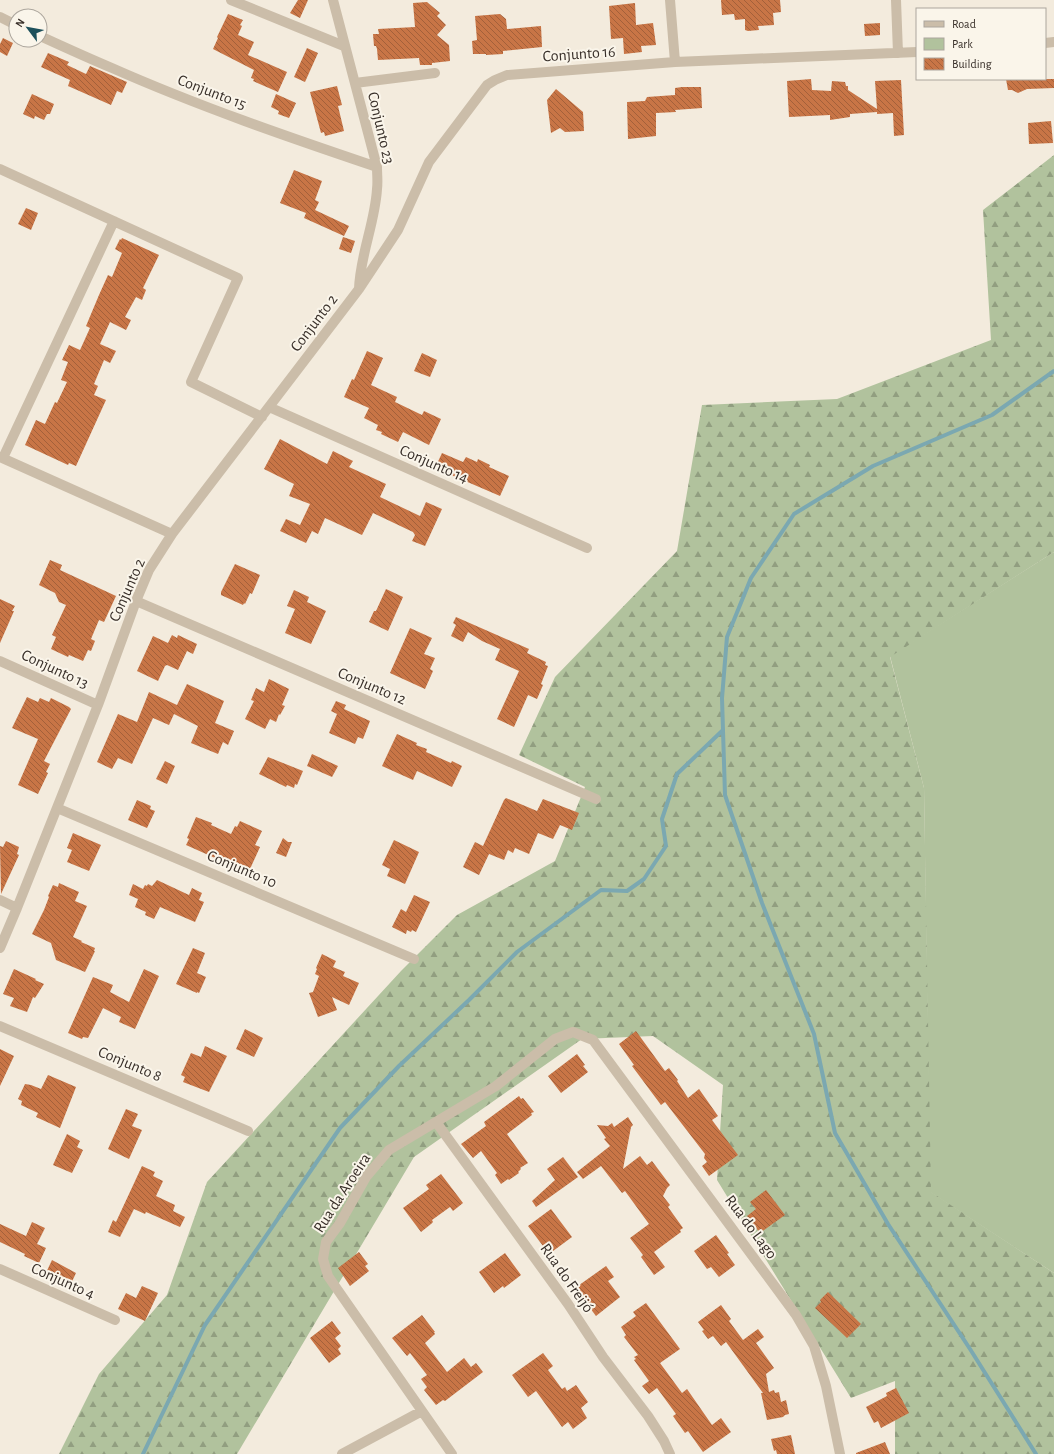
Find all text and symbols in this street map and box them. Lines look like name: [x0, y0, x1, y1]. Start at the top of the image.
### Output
north arrow: [8, 8, 48, 48]
legend: [916, 8, 1046, 80]
text: N: [13, 17, 27, 29]
text: Road: [952, 18, 976, 30]
text: Park: [952, 38, 973, 50]
street label: Conjunto 16: [542, 43, 616, 66]
text: Building: [952, 58, 992, 70]
street label: Conjunto 15: [175, 72, 248, 113]
street label: Conjunto 23: [364, 90, 397, 166]
street label: Conjunto 2: [287, 291, 341, 355]
street label: Conjunto 14: [397, 442, 471, 487]
street label: Conjunto 2: [106, 556, 149, 624]
street label: Conjunto 13: [19, 647, 91, 692]
street label: Conjunto 12: [335, 664, 409, 708]
street label: Conjunto 10: [205, 847, 279, 892]
street label: Conjunto 8: [95, 1043, 164, 1085]
street label: Rua da Aroeira: [311, 1151, 373, 1235]
street label: Rua do Lago: [722, 1192, 780, 1262]
street label: Rua do Freijó: [537, 1240, 597, 1316]
street label: Conjunto 4: [28, 1260, 97, 1303]

